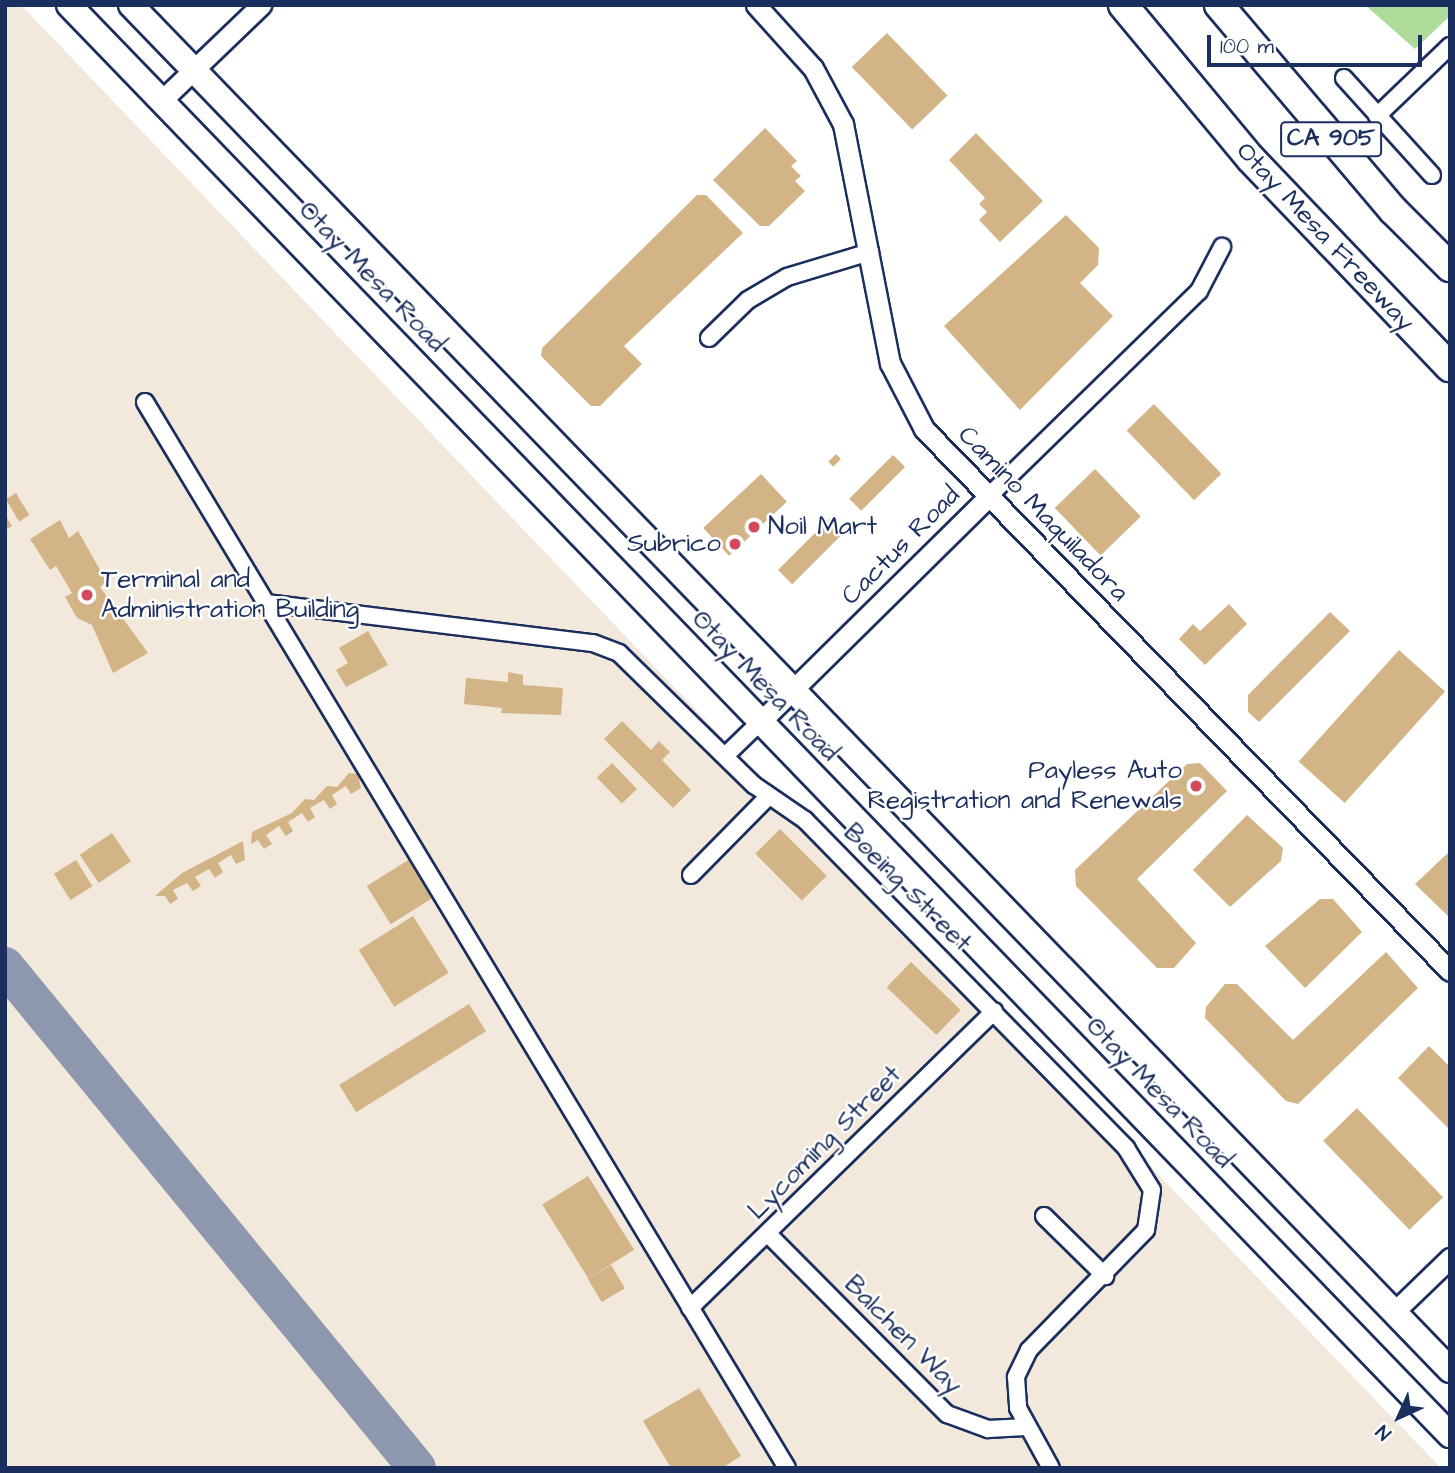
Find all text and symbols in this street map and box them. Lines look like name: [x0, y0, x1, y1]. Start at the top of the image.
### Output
scale bar: [1210, 21, 1425, 65]
text: 100 m: [1220, 32, 1274, 61]
road number: CA 905: [1278, 119, 1384, 160]
street label: Otay Mesa Freeway: [1229, 136, 1421, 338]
street label: Otay Mesa Road: [292, 195, 452, 359]
street label: Camino Maquiladora: [951, 420, 1135, 608]
street label: Cactus Road: [835, 480, 967, 612]
place label: Noil Mart: [768, 511, 877, 543]
marker: Noil Mart: [746, 519, 762, 535]
place label: Subrico: [627, 528, 721, 560]
marker: Subrico: [727, 536, 743, 552]
place label: Terminal and Administration Building: [101, 564, 359, 626]
marker: Terminal and Administration Building: [79, 587, 95, 603]
street label: Otay Mesa Road: [685, 604, 845, 768]
place label: Payless Auto Registration and Renewals: [867, 755, 1182, 816]
marker: Payless Auto Registration and Renewals: [1188, 778, 1204, 794]
street label: Boeing Street: [837, 818, 977, 958]
street label: Otay Mesa Road: [1079, 1011, 1239, 1175]
street label: Lycoming Street: [742, 1060, 908, 1226]
street label: Balchen Way: [837, 1269, 969, 1401]
north arrow: [1364, 1382, 1434, 1452]
text: N: [1370, 1418, 1398, 1446]

